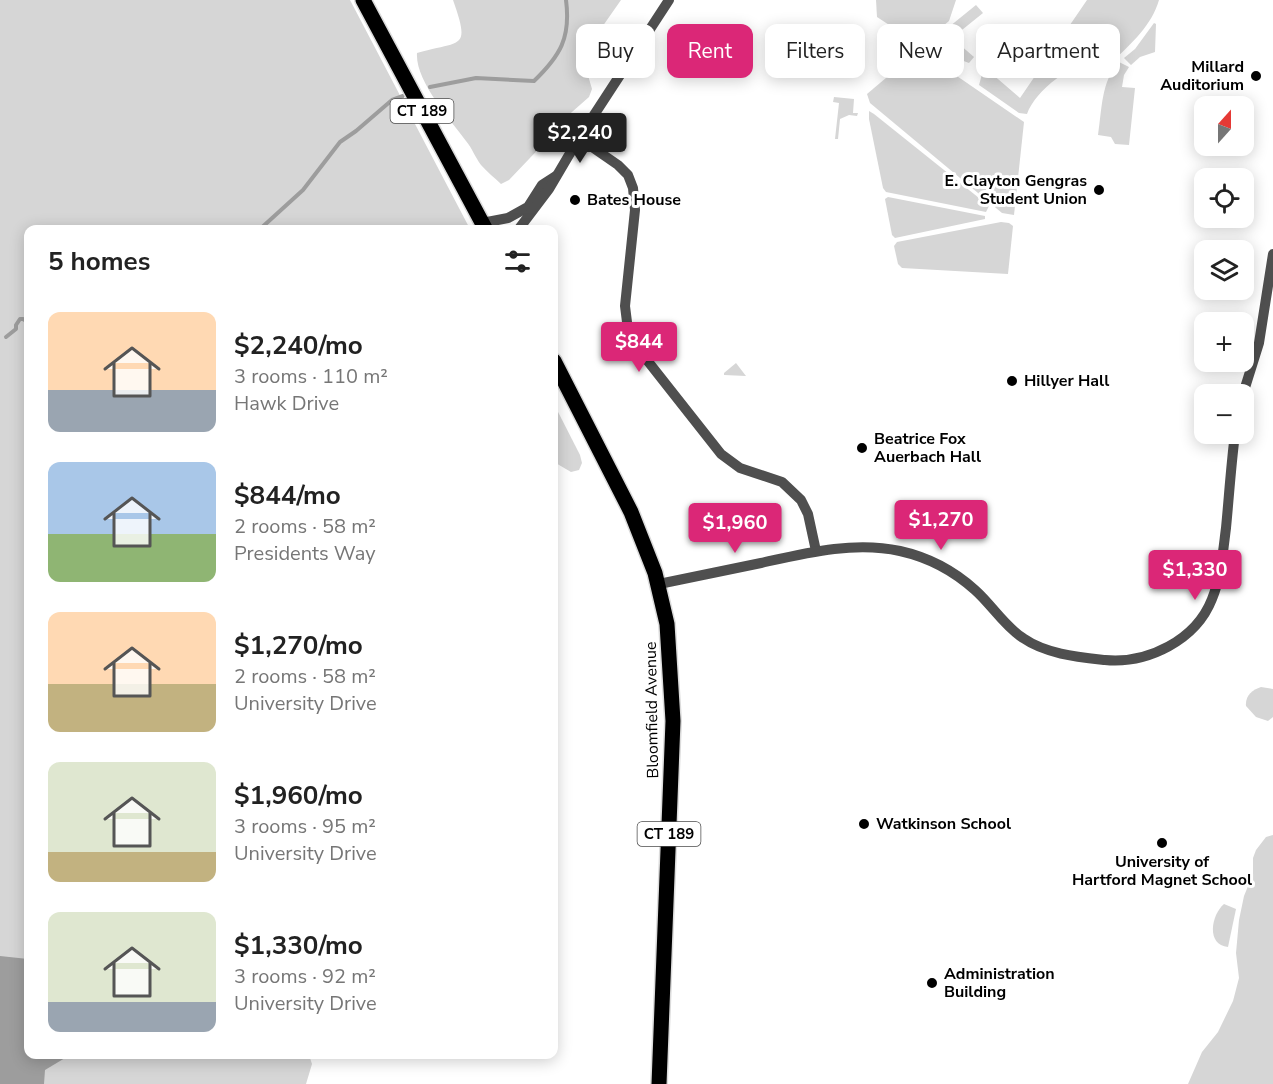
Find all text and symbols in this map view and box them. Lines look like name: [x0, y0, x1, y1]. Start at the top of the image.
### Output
chip: Buy: [576, 24, 655, 78]
chip: Rent: [667, 24, 753, 78]
chip: Filters: [765, 24, 865, 78]
chip: New: [877, 24, 964, 78]
chip: Apartment: [976, 24, 1120, 78]
place label: Millard Auditorium: [1160, 56, 1244, 96]
marker: Millard Auditorium: [1249, 69, 1263, 83]
north arrow: [1194, 96, 1254, 156]
map controls: [1194, 96, 1254, 444]
road number: CT 189: [390, 99, 454, 123]
pin: $2,240: [531, 113, 629, 164]
text: $2,240: [548, 119, 612, 146]
button: locate: [1194, 168, 1254, 228]
place label: E. Clayton Gengras Student Union: [945, 170, 1087, 210]
marker: E. Clayton Gengras Student Union: [1092, 183, 1106, 197]
place label: Bates House: [587, 189, 681, 211]
marker: Bates House: [568, 193, 582, 207]
button: layers: [1194, 240, 1254, 300]
text: 5 homes: [48, 244, 150, 279]
icon: filters: [501, 245, 534, 278]
button: +: [1194, 312, 1254, 372]
pin: $844: [603, 322, 675, 373]
text: $2,240/mo: [234, 328, 363, 363]
text: $844: [615, 328, 663, 355]
icon: home: [96, 336, 168, 408]
text: 3 rooms · 110 m²: [234, 363, 388, 390]
place label: Hillyer Hall: [1024, 370, 1109, 392]
marker: Hillyer Hall: [1005, 374, 1019, 388]
button: −: [1194, 384, 1254, 444]
text: Hawk Drive: [234, 390, 339, 417]
place label: Beatrice Fox Auerbach Hall: [874, 428, 981, 468]
marker: Beatrice Fox Auerbach Hall: [855, 441, 869, 455]
text: $844/mo: [234, 478, 341, 513]
icon: home: [96, 486, 168, 558]
pin: $1,270: [892, 500, 990, 551]
pin: $1,960: [686, 503, 784, 554]
text: $1,270: [909, 506, 973, 533]
text: $1,960: [703, 509, 767, 536]
text: 2 rooms · 58 m²: [234, 513, 376, 540]
text: Presidents Way: [234, 540, 375, 567]
pin: $1,330: [1146, 550, 1244, 601]
text: $1,330: [1163, 556, 1227, 583]
text: $1,270/mo: [234, 628, 363, 663]
icon: home: [96, 636, 168, 708]
street label: Bloomfield Avenue: [640, 641, 664, 779]
text: 2 rooms · 58 m²: [234, 663, 376, 690]
text: University Drive: [234, 690, 377, 717]
text: $1,960/mo: [234, 778, 363, 813]
icon: home: [96, 786, 168, 858]
text: 3 rooms · 95 m²: [234, 813, 376, 840]
place label: Watkinson School: [876, 813, 1011, 835]
marker: Watkinson School: [857, 817, 871, 831]
road number: CT 189: [638, 822, 700, 846]
marker: University of Hartford Magnet School: [1155, 836, 1169, 850]
text: University Drive: [234, 840, 377, 867]
place label: University of Hartford Magnet School: [1072, 851, 1252, 891]
text: $1,330/mo: [234, 928, 363, 963]
icon: home: [96, 936, 168, 1008]
text: 3 rooms · 92 m²: [234, 963, 376, 990]
place label: Administration Building: [944, 963, 1055, 1003]
marker: Administration Building: [925, 976, 939, 990]
text: University Drive: [234, 990, 377, 1017]

